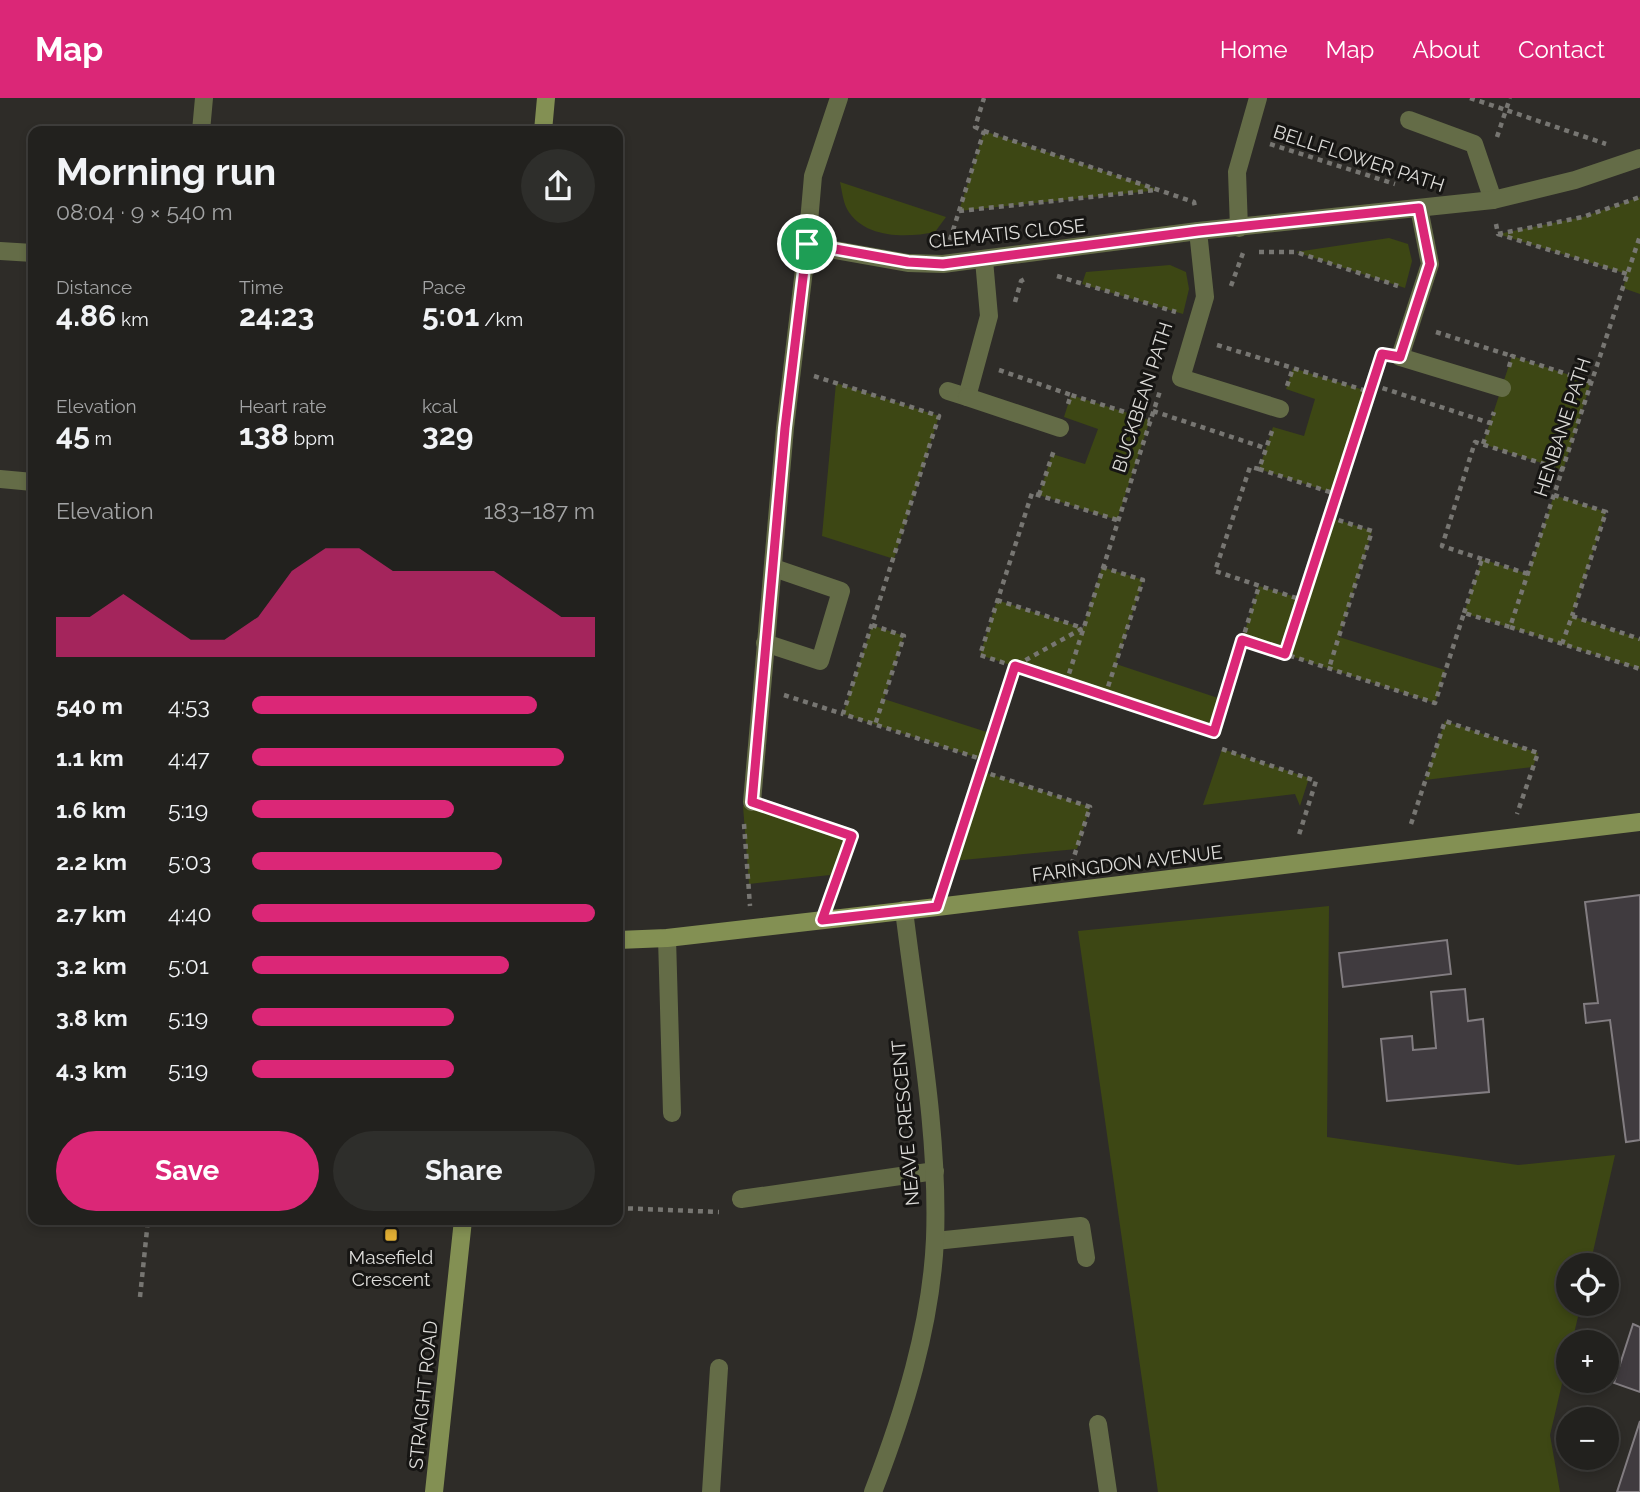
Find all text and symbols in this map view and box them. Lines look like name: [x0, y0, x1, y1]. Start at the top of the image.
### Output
text: Map: [35, 30, 103, 69]
text: Home: [1220, 35, 1288, 64]
text: Map: [1326, 35, 1374, 64]
text: About: [1412, 35, 1480, 64]
text: Contact: [1518, 35, 1605, 64]
street label: BELLFLOWER PATH: [1271, 120, 1447, 196]
text: Morning run: [56, 149, 276, 194]
button: share: [521, 149, 595, 223]
text: 08:04 · 9 × 540 m: [56, 198, 233, 225]
pin: [777, 214, 837, 274]
street label: CLEMATIS CLOSE: [928, 214, 1086, 252]
icon: arrive: [788, 225, 826, 263]
text: Distance: [56, 276, 132, 298]
text: Time: [239, 276, 283, 298]
text: Pace: [422, 276, 466, 298]
text: 4.86: [56, 298, 116, 333]
text: 24:23: [239, 298, 314, 333]
text: 5:01: [422, 298, 479, 333]
text: km: [116, 308, 149, 330]
text: /km: [479, 308, 523, 330]
street label: BUCKBEAN PATH: [1107, 319, 1177, 475]
street label: HENBANE PATH: [1529, 355, 1595, 499]
text: Elevation: [56, 395, 137, 417]
text: Heart rate: [239, 395, 327, 417]
text: kcal: [422, 395, 458, 417]
text: 45: [56, 417, 90, 452]
text: 138: [239, 417, 289, 452]
text: 329: [422, 417, 473, 452]
text: m: [90, 427, 112, 449]
text: bpm: [289, 427, 334, 449]
text: Elevation: [56, 497, 154, 524]
text: 183–187 m: [483, 497, 595, 524]
text: 540 m: [56, 692, 123, 719]
text: 4:53: [168, 692, 210, 719]
text: 1.1 km: [56, 744, 124, 771]
text: 4:47: [168, 744, 210, 771]
text: 1.6 km: [56, 796, 126, 823]
text: 5:19: [168, 796, 208, 823]
street label: FARINGDON AVENUE: [1030, 840, 1224, 886]
text: 2.2 km: [56, 848, 127, 875]
text: 5:03: [168, 848, 211, 875]
text: 2.7 km: [56, 900, 126, 927]
text: 4:40: [168, 900, 212, 927]
text: 3.2 km: [56, 952, 127, 979]
text: 5:01: [168, 952, 209, 979]
text: 3.8 km: [56, 1004, 128, 1031]
text: 5:19: [168, 1004, 208, 1031]
street label: NEAVE CRESCENT: [887, 1039, 923, 1207]
text: 4.3 km: [56, 1056, 127, 1083]
text: 5:19: [168, 1056, 208, 1083]
button: Save: [56, 1131, 319, 1211]
button: Share: [333, 1131, 595, 1211]
marker: Masefield Crescent: [383, 1227, 399, 1243]
place label: Masefield Crescent: [349, 1246, 433, 1290]
map controls: [1556, 1253, 1619, 1470]
button: locate: [1556, 1253, 1619, 1316]
street label: STRAIGHT ROAD: [404, 1320, 442, 1470]
button: +: [1556, 1330, 1619, 1393]
button: −: [1556, 1407, 1619, 1470]

